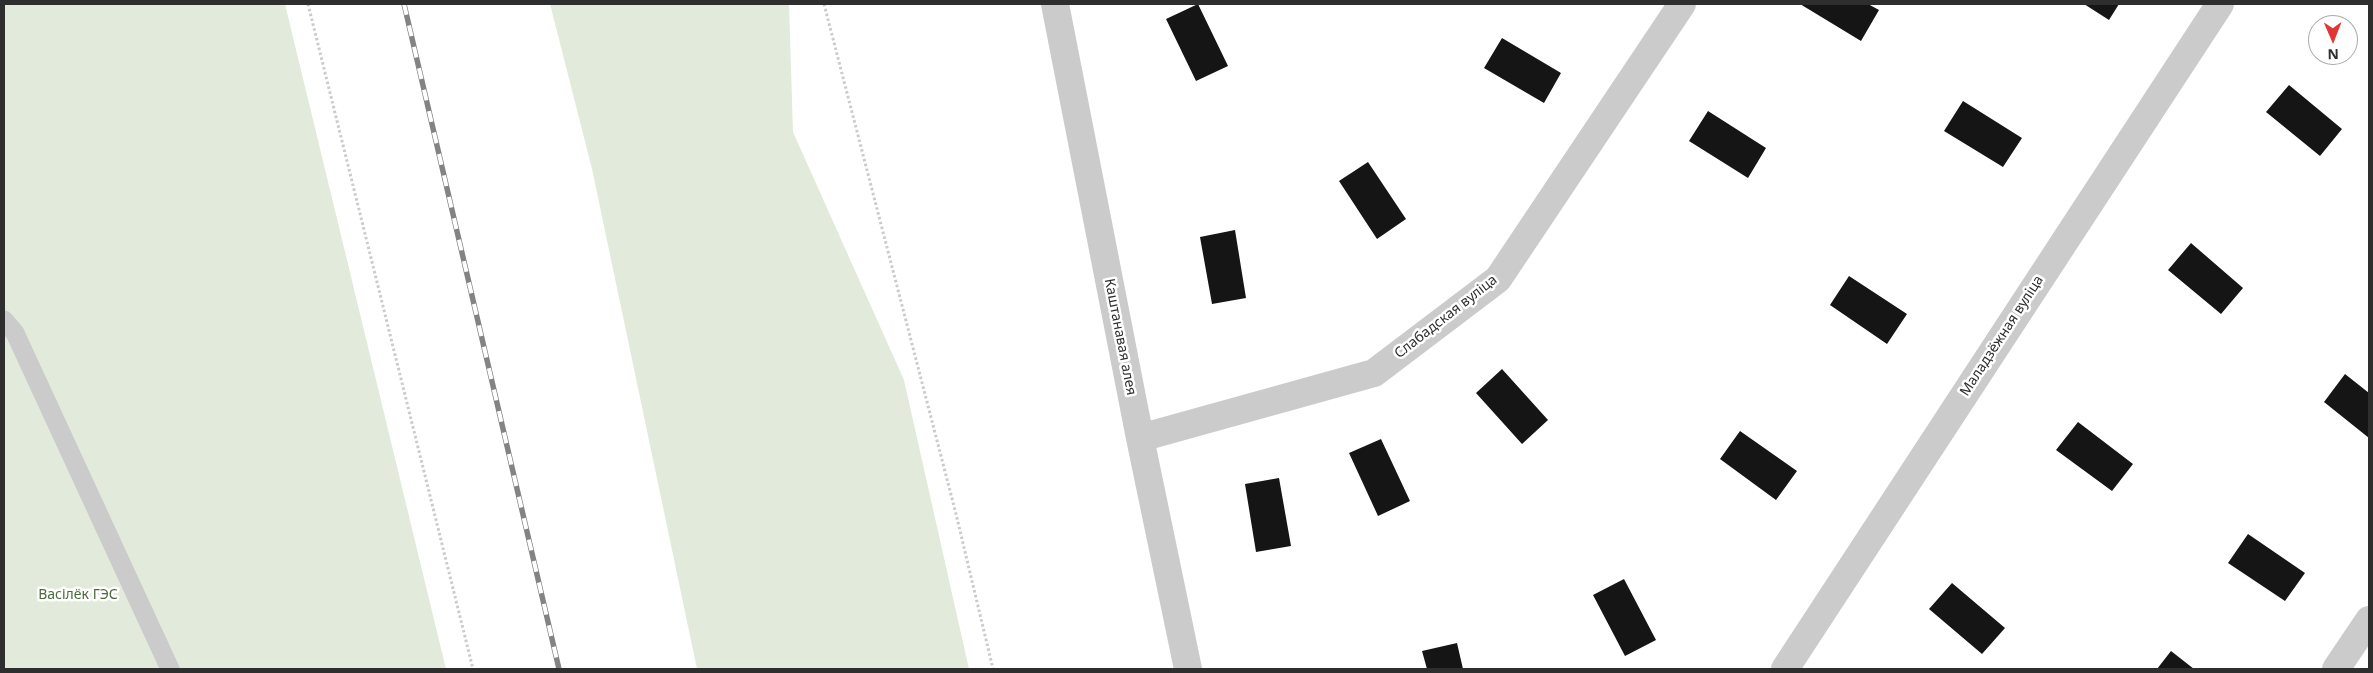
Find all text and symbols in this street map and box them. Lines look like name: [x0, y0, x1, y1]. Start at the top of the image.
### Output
north arrow: [2308, 15, 2358, 65]
text: N: [2327, 45, 2339, 64]
street label: Слабадская вуліца: [1391, 272, 1501, 362]
street label: Маладзёжная вуліца: [1957, 273, 2047, 399]
street label: Каштанавая алея: [1100, 277, 1140, 397]
park label: Васілёк ГЭС: [38, 587, 118, 603]

